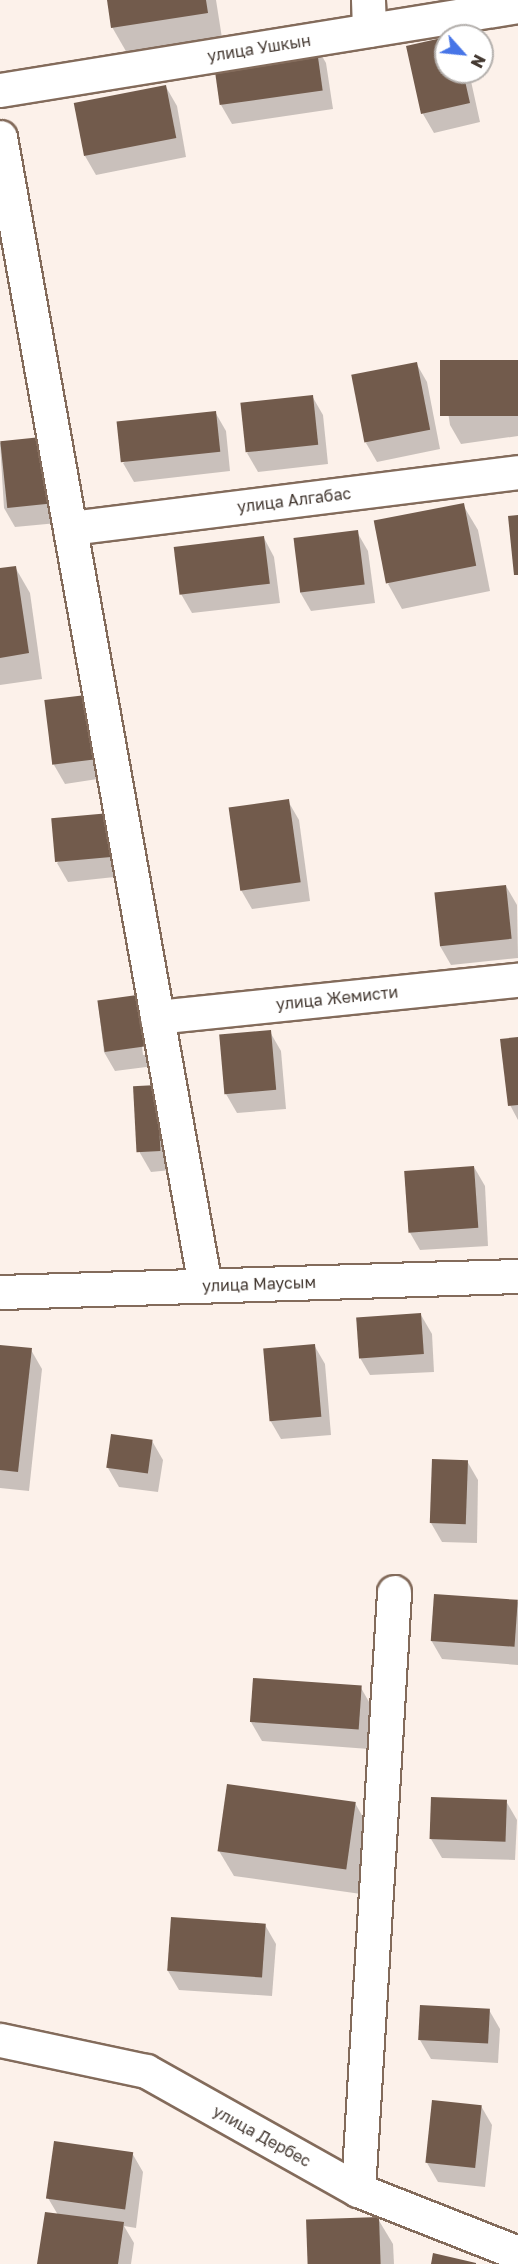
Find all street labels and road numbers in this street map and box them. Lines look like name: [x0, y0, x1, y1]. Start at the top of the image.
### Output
street label: улица Ушкын: [206, 30, 312, 66]
street label: улица Алгабас: [236, 483, 352, 517]
street label: улица Жемисти: [275, 982, 399, 1014]
street label: улица Маусым: [202, 1272, 316, 1296]
street label: улица Дербес: [210, 2101, 314, 2171]

